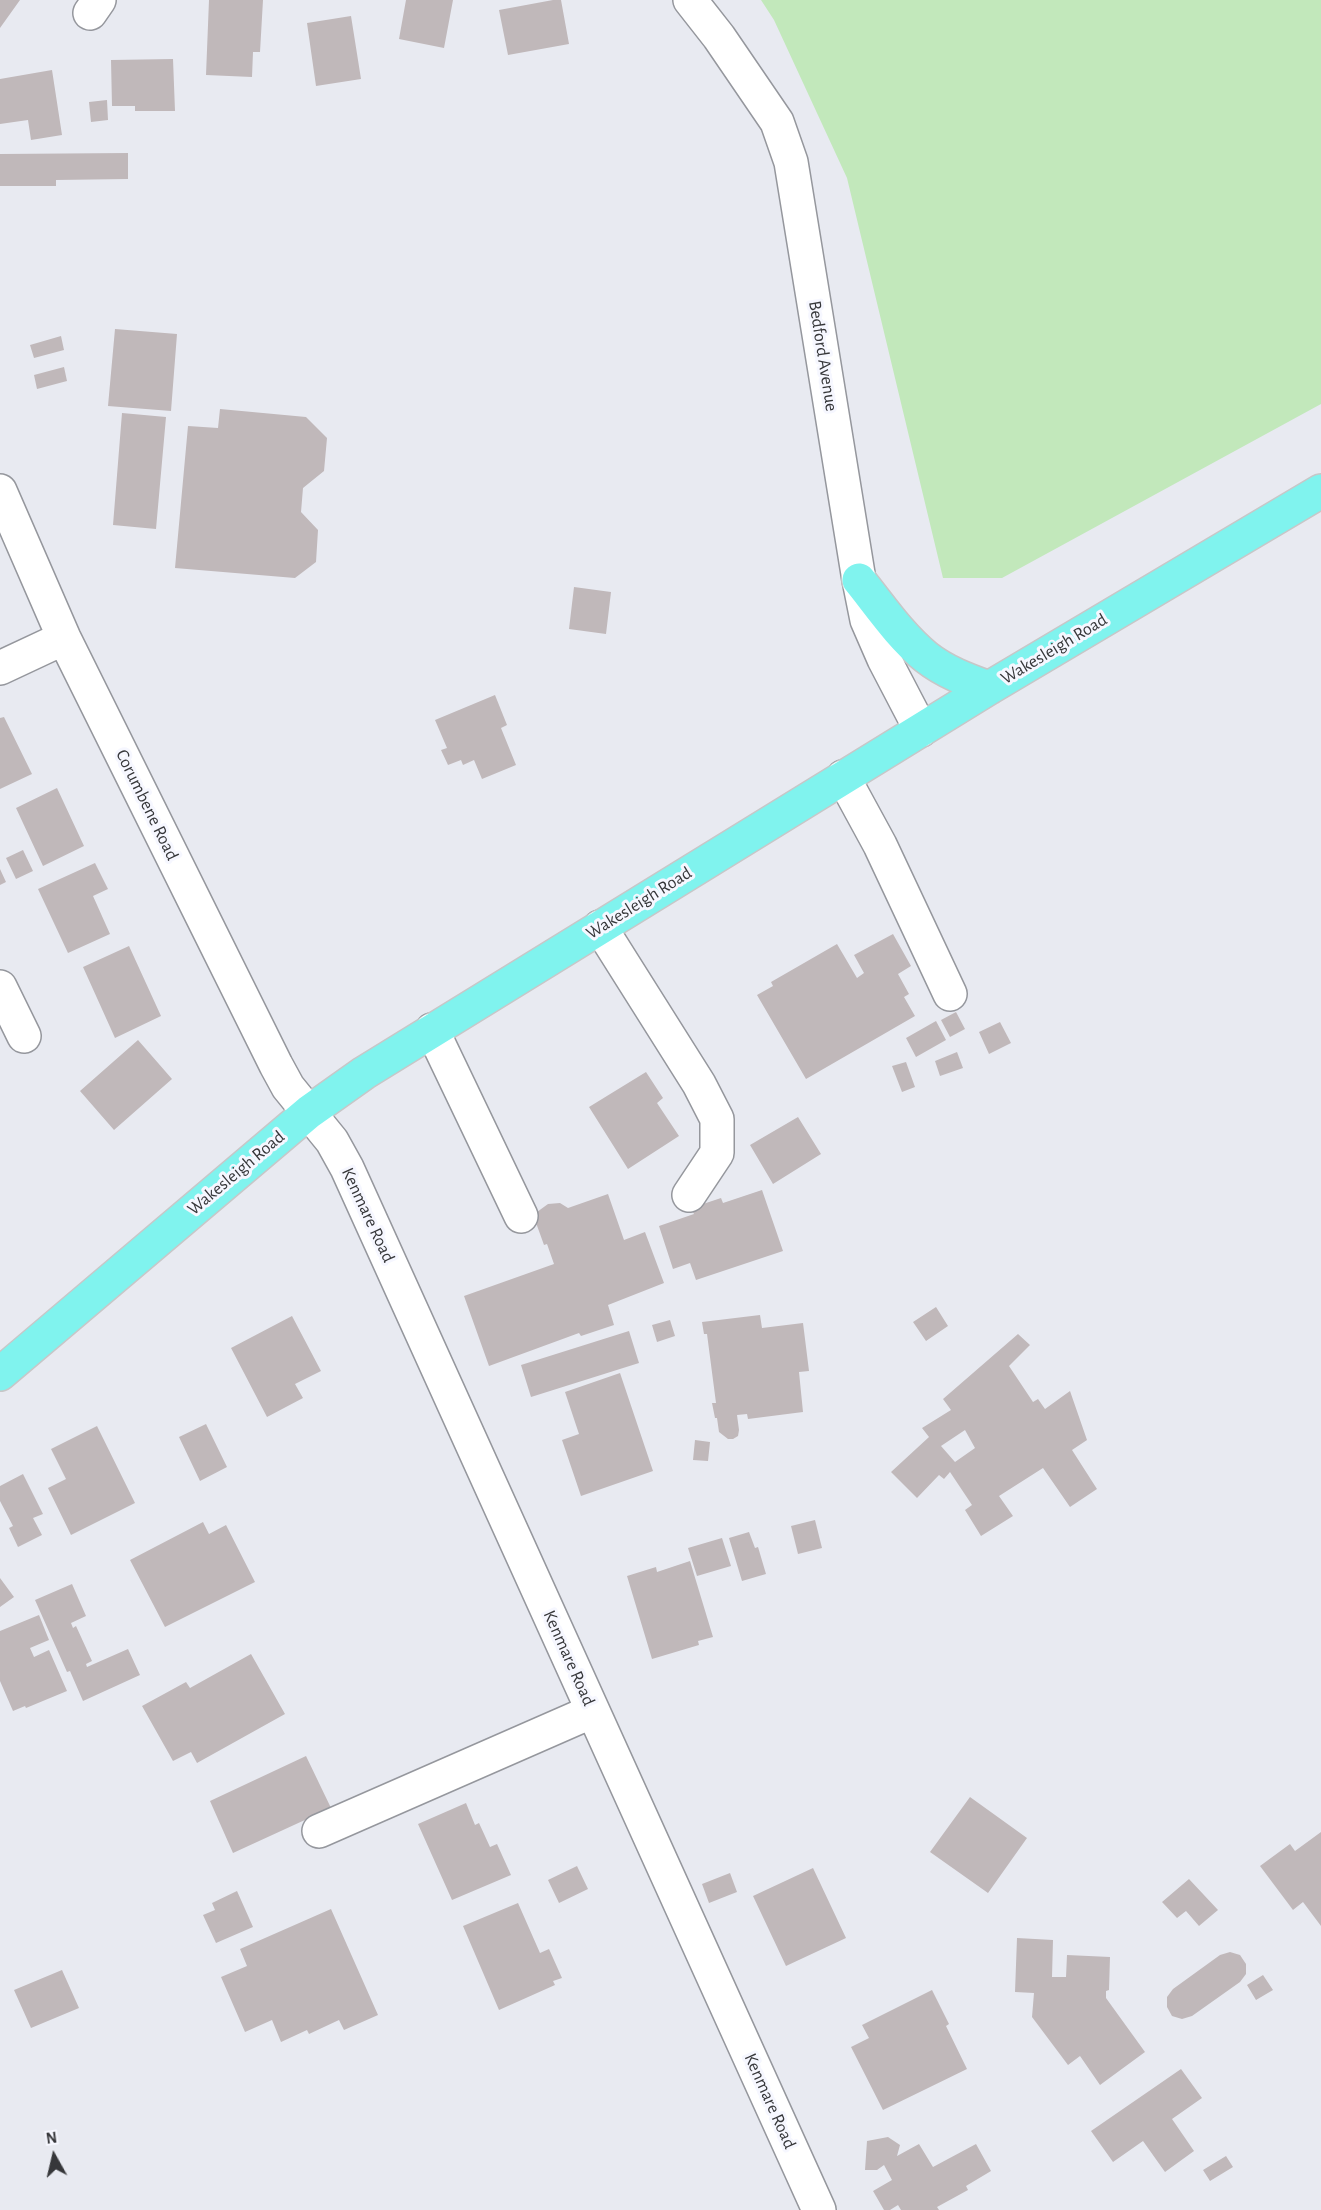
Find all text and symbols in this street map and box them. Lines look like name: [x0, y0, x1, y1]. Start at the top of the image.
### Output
street label: Bedford Avenue: [804, 299, 842, 413]
street label: Wakesleigh Road: [997, 609, 1111, 689]
street label: Corumbene Road: [111, 746, 183, 864]
street label: Wakesleigh Road: [582, 862, 696, 944]
street label: Wakesleigh Road: [183, 1126, 289, 1220]
street label: Kenmare Road: [337, 1164, 399, 1266]
street label: Kenmare Road: [538, 1607, 600, 1709]
street label: Kenmare Road: [739, 2050, 801, 2152]
north arrow: [24, 2126, 84, 2186]
text: N: [45, 2129, 58, 2147]

